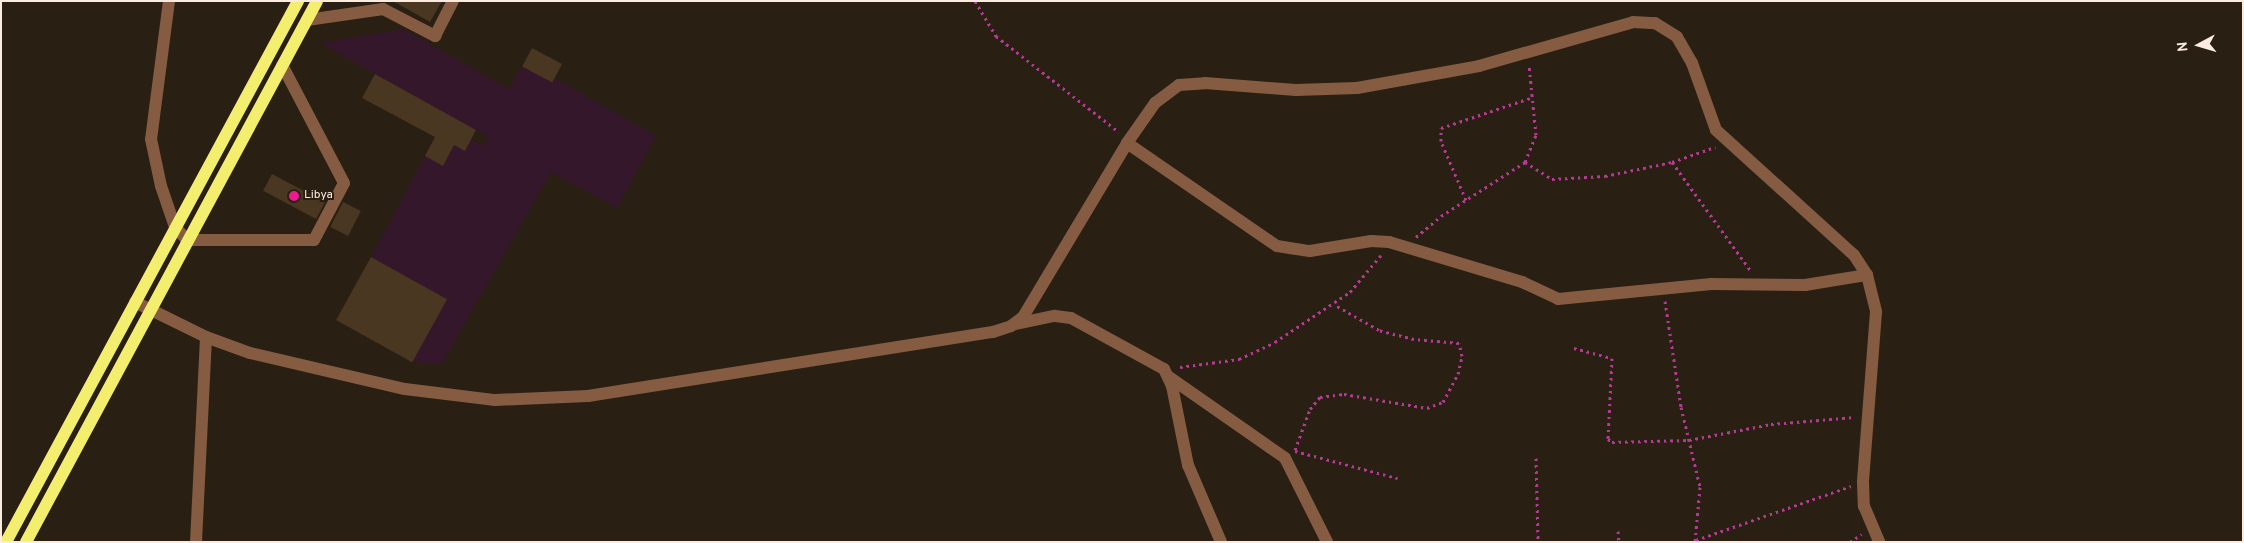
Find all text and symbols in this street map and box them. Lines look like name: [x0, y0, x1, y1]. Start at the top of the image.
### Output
north arrow: [2174, 20, 2224, 70]
text: N: [2175, 41, 2193, 53]
place label: Libya: [304, 189, 333, 203]
marker: Libya: [288, 190, 300, 202]

